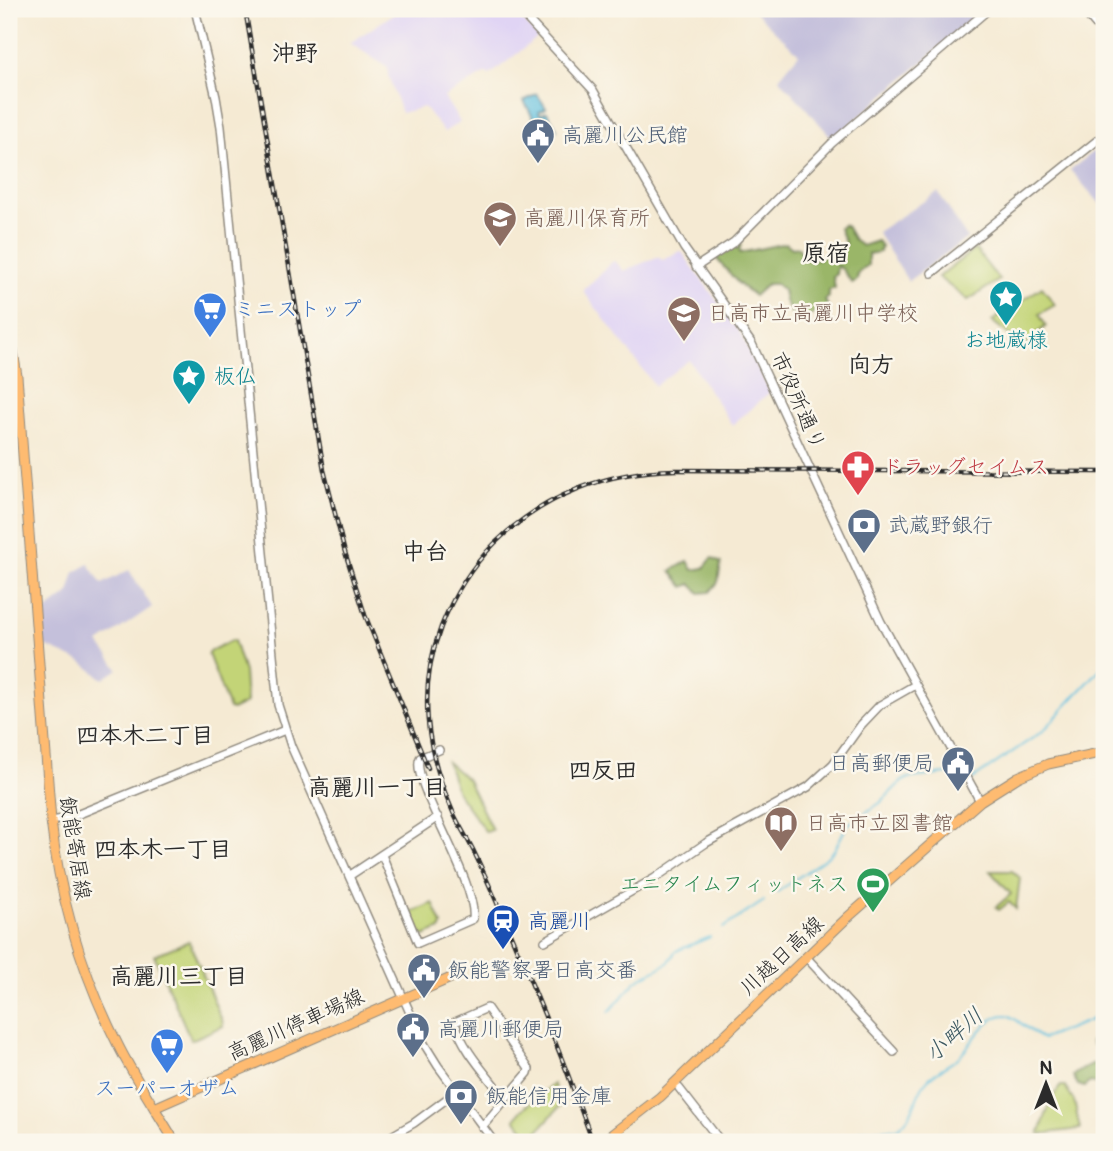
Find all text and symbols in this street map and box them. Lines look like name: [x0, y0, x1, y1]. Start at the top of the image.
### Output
district label: 沖野: [272, 39, 318, 68]
public building icon: 高麗川公民館: [519, 116, 557, 165]
place label: 高麗川公民館: [562, 122, 688, 149]
school or university icon: 高麗川保育所: [481, 199, 519, 248]
place label: 高麗川保育所: [524, 205, 650, 232]
district label: 原宿: [802, 239, 850, 268]
place icon: お地蔵様: [987, 278, 1025, 327]
supermarket icon: ミニストップ: [191, 290, 229, 339]
school or university icon: 日高市立高麗川中学校: [665, 294, 703, 343]
place label: ミニストップ: [234, 296, 362, 323]
place label: 日高市立高麗川中学校: [708, 300, 918, 327]
place label: お地蔵様: [964, 327, 1048, 354]
street label: 市役所通り: [764, 348, 832, 454]
district label: 向方: [848, 350, 894, 379]
place icon: 板仏: [170, 357, 208, 406]
place label: 板仏: [214, 363, 256, 390]
pharmacy icon: ドラッグセイムス: [839, 448, 877, 497]
place label: ドラッグセイムス: [882, 454, 1049, 481]
bank icon: 武蔵野銀行: [845, 506, 883, 555]
place label: 武蔵野銀行: [888, 512, 993, 539]
district label: 中台: [402, 537, 448, 566]
district label: 四本木二丁目: [76, 721, 214, 750]
public building icon: 日高郵便局: [939, 744, 977, 793]
place label: 日高郵便局: [829, 750, 934, 777]
district label: 四反田: [569, 756, 638, 785]
district label: 高麗川一丁目: [308, 773, 446, 802]
street label: 飯能寄居線: [53, 794, 97, 902]
library icon: 日高市立図書館: [762, 804, 800, 853]
place label: 日高市立図書館: [806, 810, 953, 837]
district label: 四本木一丁目: [94, 835, 232, 864]
sports icon: エニタイムフィットネス: [854, 865, 892, 914]
place label: エニタイムフィットネス: [620, 871, 848, 898]
station icon: 高麗川: [484, 902, 522, 951]
place label: 高麗川: [528, 908, 591, 935]
street label: 川越日高線: [734, 910, 830, 1002]
public building icon: 飯能警察署日高交番: [405, 951, 443, 1000]
place label: 飯能警察署日高交番: [448, 957, 637, 984]
district label: 高麗川三丁目: [110, 962, 248, 991]
street label: 高麗川停車場線: [223, 983, 369, 1067]
water label: 小畔川: [918, 1001, 990, 1069]
public building icon: 高麗川郵便局: [394, 1010, 432, 1059]
place label: 高麗川郵便局: [438, 1016, 564, 1043]
supermarket icon: スーパーオザム: [148, 1026, 186, 1075]
north arrow: [1012, 1050, 1082, 1120]
text: N: [1040, 1056, 1053, 1080]
place label: スーパーオザム: [95, 1075, 239, 1102]
bank icon: 飯能信用金庫: [442, 1077, 480, 1126]
place label: 飯能信用金庫: [486, 1083, 612, 1110]

